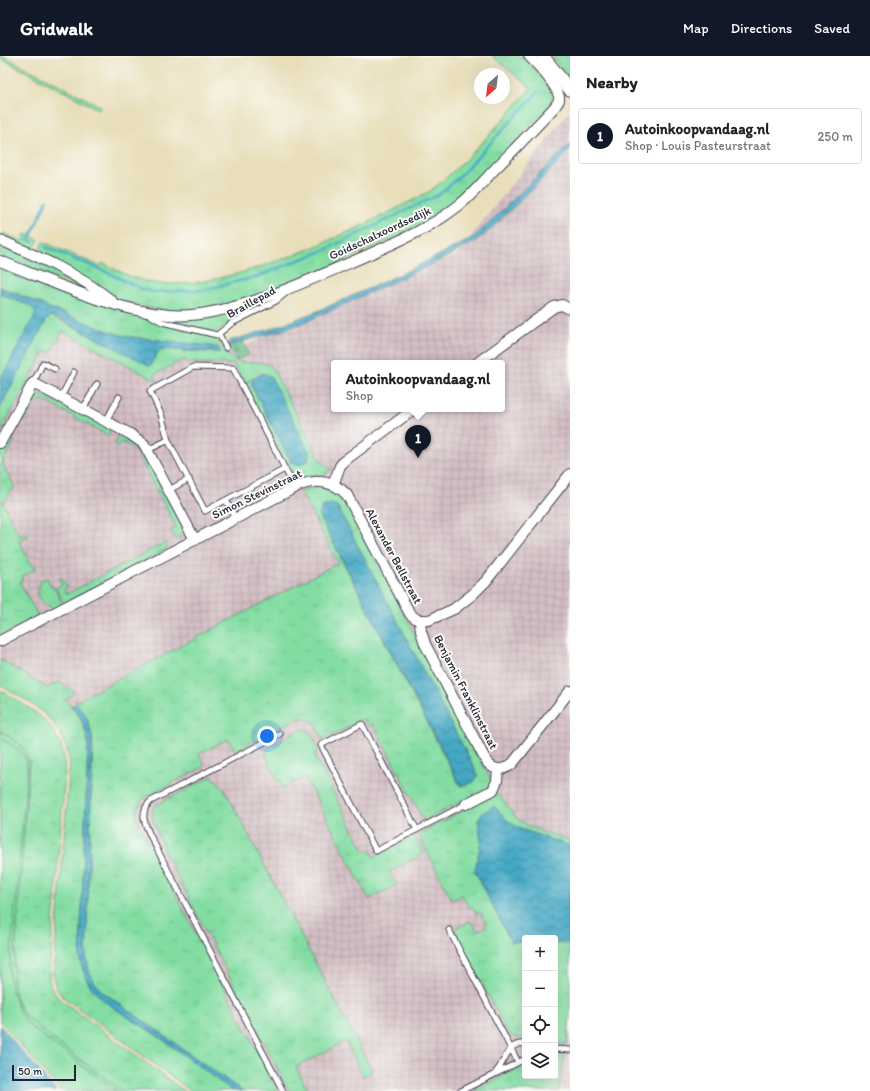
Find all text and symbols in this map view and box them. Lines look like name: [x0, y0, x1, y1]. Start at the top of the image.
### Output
text: Gridwalk: [20, 17, 93, 40]
text: Map: [683, 20, 709, 37]
text: Directions: [731, 20, 792, 37]
text: Saved: [814, 20, 850, 37]
north arrow: [474, 68, 510, 104]
text: Nearby: [586, 72, 638, 92]
text: Autoinkoopvandaag.nl: [625, 120, 770, 138]
text: 1: [597, 129, 603, 144]
text: 250 m: [817, 129, 853, 144]
text: Shop · Louis Pasteurstraat: [625, 138, 771, 153]
street label: Goidschalxoordsedijk: [327, 203, 434, 263]
street label: Braillepad: [224, 283, 278, 321]
popup: [331, 360, 505, 412]
text: Autoinkoopvandaag.nl: [346, 370, 490, 388]
text: Shop: [346, 388, 373, 403]
pin: 1: [405, 425, 431, 458]
street label: Simon Stevinstraat: [210, 466, 305, 522]
street label: Alexander Bellstraat: [363, 506, 425, 607]
street label: Benjamin Franklinstraat: [431, 632, 501, 752]
your location: [257, 726, 277, 746]
map controls: [522, 935, 558, 1079]
button: +: [522, 935, 558, 971]
button: −: [522, 971, 558, 1007]
button: locate: [522, 1007, 558, 1043]
button: layers: [522, 1043, 558, 1079]
scale bar: [12, 1063, 76, 1082]
text: 50 m: [18, 1065, 42, 1078]

